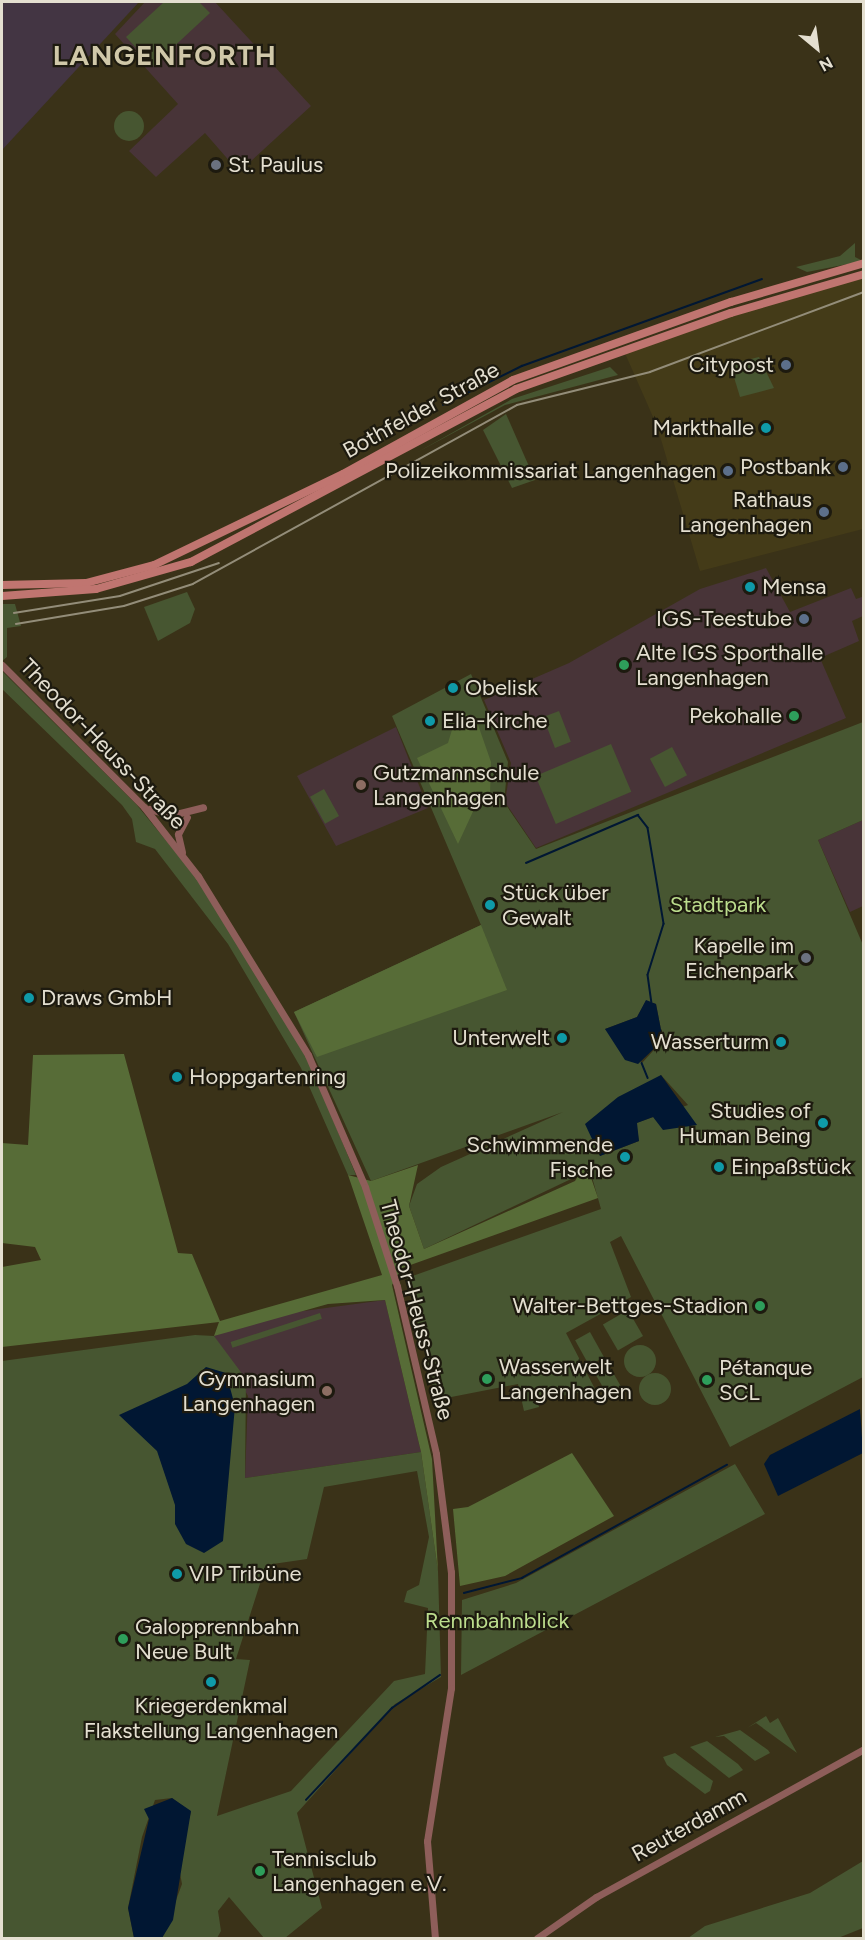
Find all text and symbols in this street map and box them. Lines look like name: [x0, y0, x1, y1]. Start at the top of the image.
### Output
north arrow: [787, 18, 847, 78]
district label: LANGENFORTH: [53, 38, 277, 72]
text: N: [816, 53, 836, 75]
place label: St. Paulus: [228, 152, 323, 178]
marker: St. Paulus: [209, 158, 223, 172]
place label: Citypost: [689, 352, 774, 378]
street label: Bothfelder Straße: [338, 356, 504, 464]
marker: Citypost: [779, 358, 793, 372]
place label: Markthalle: [653, 415, 754, 441]
marker: Markthalle: [759, 421, 773, 435]
place label: Postbank: [740, 454, 831, 480]
place label: Polizeikommissariat Langenhagen: [385, 458, 716, 484]
marker: Postbank: [836, 460, 850, 474]
marker: Polizeikommissariat Langenhagen: [721, 464, 735, 478]
place label: Rathaus Langenhagen: [679, 486, 812, 538]
marker: Rathaus Langenhagen: [817, 505, 831, 519]
place label: Mensa: [762, 574, 826, 600]
marker: Mensa: [743, 580, 757, 594]
place label: IGS-Teestube: [656, 606, 792, 632]
marker: IGS-Teestube: [797, 612, 811, 626]
place label: Alte IGS Sporthalle Langenhagen: [636, 639, 823, 690]
street label: Theodor-Heuss-Straße: [15, 653, 191, 835]
marker: Alte IGS Sporthalle Langenhagen: [617, 658, 631, 672]
place label: Obelisk: [465, 675, 538, 701]
marker: Obelisk: [446, 681, 460, 695]
place label: Pekohalle: [689, 703, 782, 729]
place label: Elia-Kirche: [442, 708, 548, 734]
marker: Pekohalle: [787, 709, 801, 723]
marker: Elia-Kirche: [423, 714, 437, 728]
place label: Gutzmannschule Langenhagen: [373, 759, 539, 810]
marker: Gutzmannschule Langenhagen: [354, 778, 368, 792]
place label: Stück über Gewalt: [502, 879, 609, 930]
park label: Stadtpark: [670, 892, 766, 918]
marker: Stück über Gewalt: [483, 898, 497, 912]
place label: Kapelle im Eichenpark: [685, 932, 794, 984]
marker: Kapelle im Eichenpark: [799, 951, 813, 965]
place label: Draws GmbH: [41, 985, 172, 1011]
marker: Draws GmbH: [22, 991, 36, 1005]
place label: Unterwelt: [452, 1025, 550, 1051]
place label: Wasserturm: [651, 1029, 769, 1055]
marker: Unterwelt: [555, 1031, 569, 1045]
marker: Wasserturm: [774, 1035, 788, 1049]
place label: Hoppgartenring: [189, 1064, 346, 1090]
marker: Hoppgartenring: [170, 1070, 184, 1084]
place label: Studies of Human Being: [679, 1097, 811, 1148]
marker: Studies of Human Being: [816, 1116, 830, 1130]
place label: Schwimmende Fische: [466, 1131, 613, 1182]
marker: Schwimmende Fische: [618, 1150, 632, 1164]
place label: Einpaßstück: [731, 1154, 851, 1180]
marker: Einpaßstück: [712, 1160, 726, 1174]
street label: Theodor-Heuss-Straße: [375, 1197, 459, 1423]
place label: Walter-Bettges-Stadion: [512, 1293, 748, 1319]
marker: Walter-Bettges-Stadion: [753, 1299, 767, 1313]
place label: Wasserwelt Langenhagen: [499, 1353, 632, 1404]
place label: Pétanque SCL: [719, 1354, 812, 1406]
place label: Gymnasium Langenhagen: [182, 1365, 315, 1416]
marker: Wasserwelt Langenhagen: [480, 1372, 494, 1386]
marker: Pétanque SCL: [700, 1373, 714, 1387]
marker: Gymnasium Langenhagen: [320, 1384, 334, 1398]
place label: VIP Tribüne: [189, 1561, 301, 1587]
marker: VIP Tribüne: [170, 1567, 184, 1581]
park label: Rennbahnblick: [425, 1608, 569, 1634]
place label: Galopprennbahn Neue Bult: [135, 1613, 299, 1664]
marker: Galopprennbahn Neue Bult: [116, 1632, 130, 1646]
marker: Kriegerdenkmal Flakstellung Langenhagen: [204, 1675, 218, 1689]
place label: Kriegerdenkmal Flakstellung Langenhagen: [84, 1692, 338, 1744]
street label: Reuterdamm: [627, 1783, 751, 1867]
place label: Tennisclub Langenhagen e.V.: [272, 1845, 447, 1897]
marker: Tennisclub Langenhagen e.V.: [253, 1864, 267, 1878]

